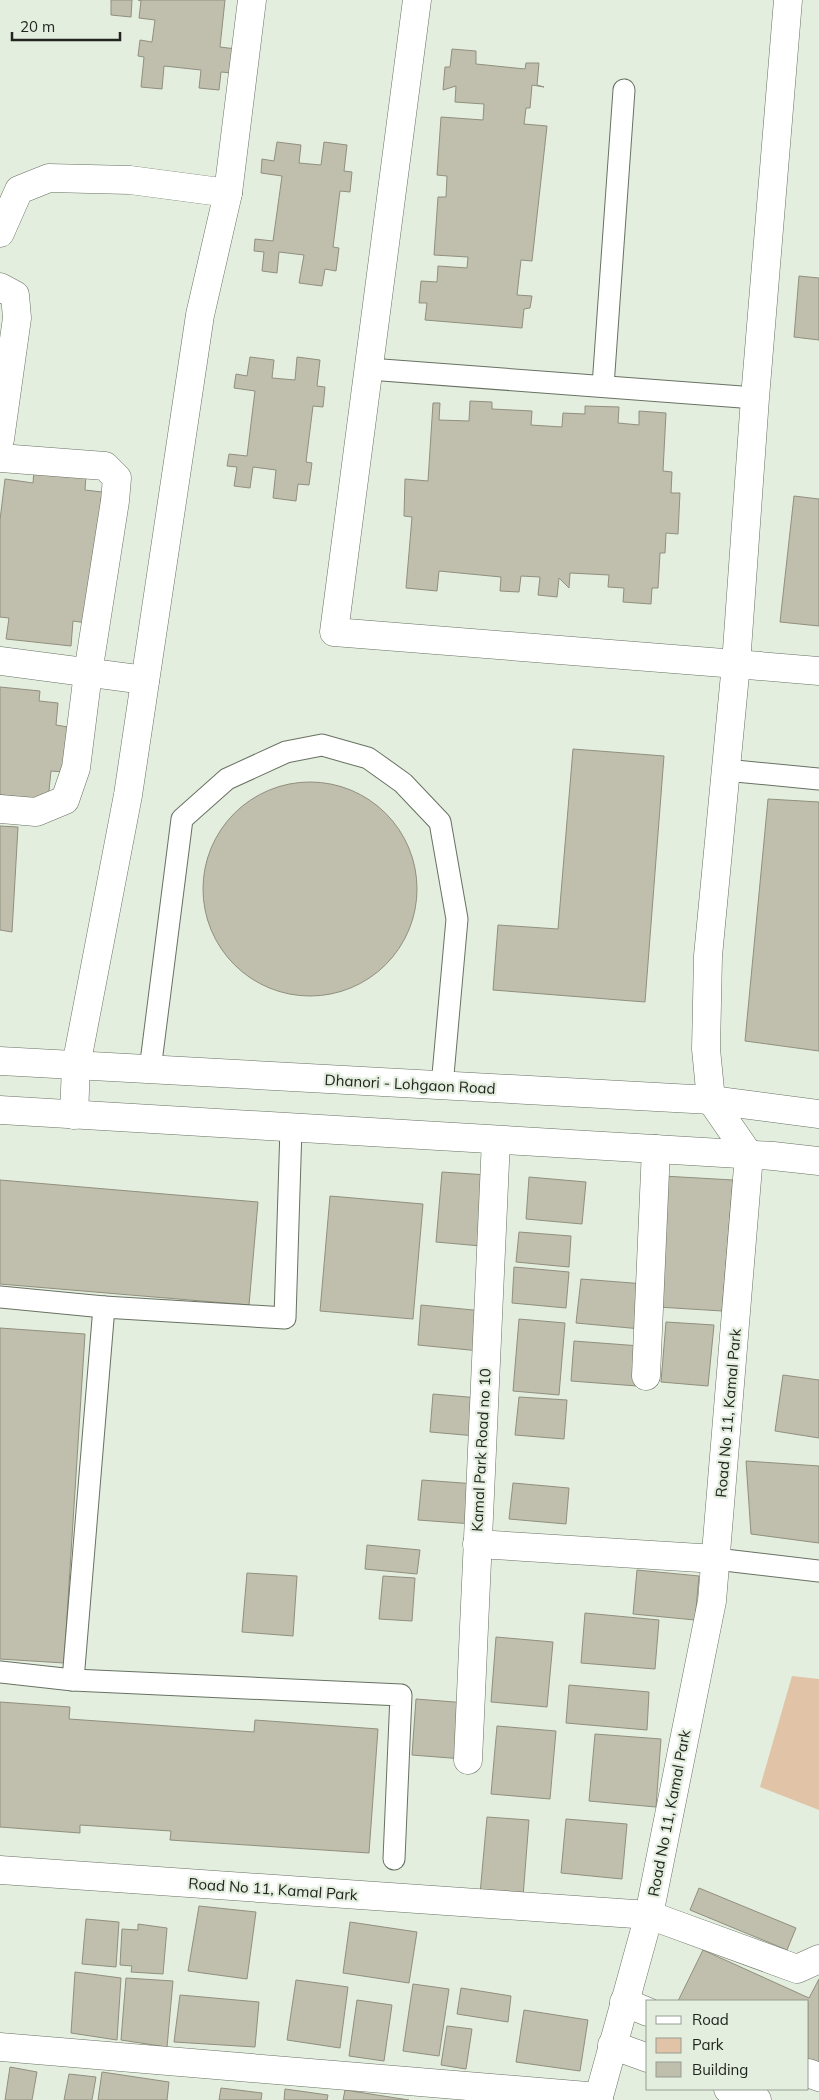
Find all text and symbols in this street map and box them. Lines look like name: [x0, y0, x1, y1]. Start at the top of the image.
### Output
scale bar: [12, 10, 120, 42]
text: 20 m: [20, 17, 55, 36]
street label: Dhanori - Lohgaon Road: [324, 1070, 496, 1098]
street label: Road No 11, Kamal Park: [711, 1327, 745, 1498]
street label: Kamal Park Road no 10: [467, 1368, 495, 1532]
street label: Road No 11, Kamal Park: [644, 1728, 695, 1898]
street label: Road No 11, Kamal Park: [188, 1874, 358, 1904]
legend: [646, 2000, 809, 2090]
text: Road: [692, 2010, 729, 2029]
text: Park: [692, 2035, 724, 2054]
text: Building: [692, 2060, 748, 2079]

